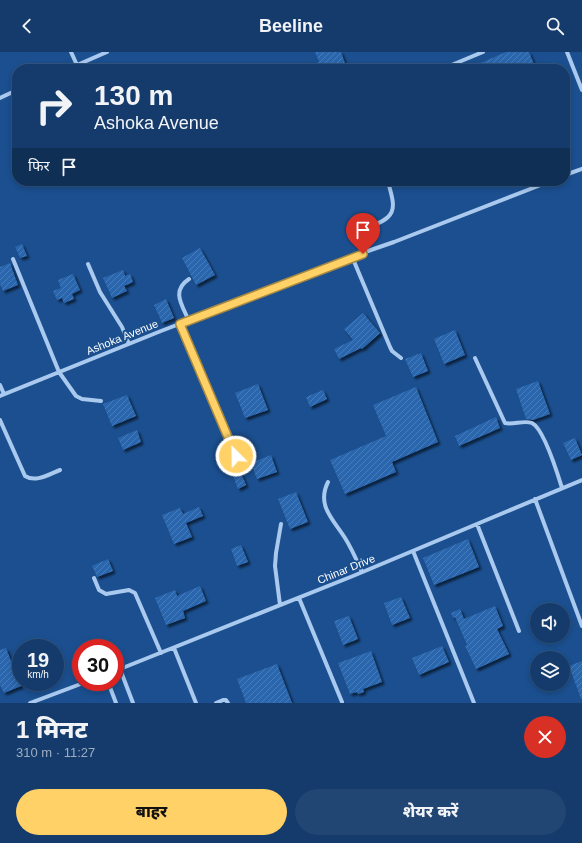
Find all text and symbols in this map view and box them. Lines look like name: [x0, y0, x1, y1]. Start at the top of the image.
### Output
icon: back: [16, 15, 38, 37]
icon: search: [544, 15, 566, 37]
text: Beeline: [259, 16, 323, 36]
icon: right: [28, 80, 80, 132]
text: 130 m: [94, 80, 173, 111]
text: Ashoka Avenue: [94, 113, 219, 133]
icon: arrive: [58, 156, 80, 178]
text: फिर: [28, 157, 50, 174]
pin: [346, 213, 380, 254]
icon: arrive: [352, 219, 374, 241]
street label: Ashoka Avenue: [84, 317, 160, 357]
position arrow: [215, 435, 257, 477]
street label: Chinar Drive: [315, 552, 377, 586]
map controls: [530, 603, 570, 691]
button: sound: [530, 603, 570, 643]
speed limit sign: 30: [72, 639, 124, 691]
text: 19: [27, 649, 49, 671]
button: layers: [530, 651, 570, 691]
text: km/h: [27, 669, 49, 680]
text: 1 मिनट: [16, 716, 88, 743]
button: close: [524, 716, 566, 758]
text: 310 m · 11:27: [16, 745, 95, 760]
button: बाहर: [16, 789, 287, 835]
button: शेयर करें: [295, 789, 566, 835]

